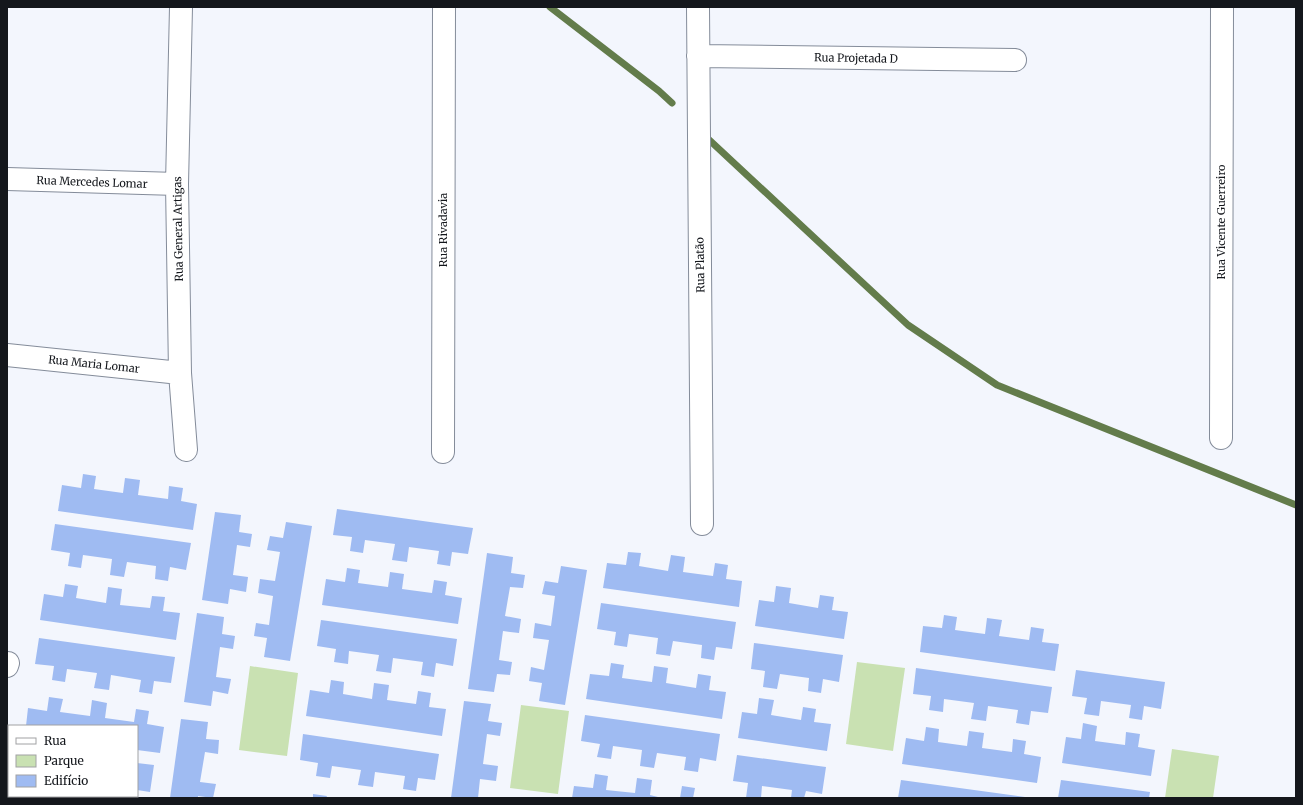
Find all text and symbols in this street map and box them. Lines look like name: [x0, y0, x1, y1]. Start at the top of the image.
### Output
street label: Rua Projetada D: [814, 50, 898, 66]
street label: Rua Vicente Guerreiro: [1214, 164, 1228, 279]
street label: Rua Mercedes Lomar: [36, 173, 148, 191]
street label: Rua General Artigas: [170, 176, 186, 282]
street label: Rua Rivadavia: [436, 193, 450, 267]
street label: Rua Platão: [693, 236, 707, 293]
street label: Rua Maria Lomar: [48, 352, 140, 376]
legend: [8, 725, 138, 797]
text: Rua: [44, 733, 67, 748]
text: Parque: [44, 753, 84, 768]
text: Edifício: [44, 773, 88, 788]

